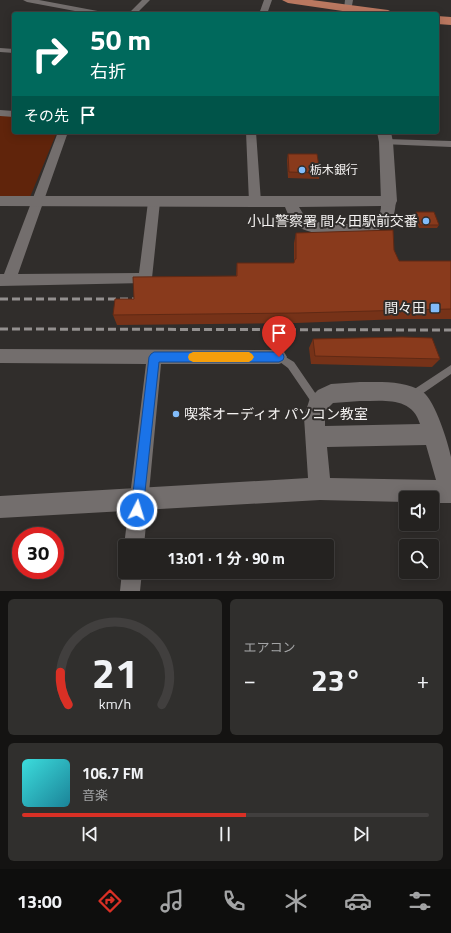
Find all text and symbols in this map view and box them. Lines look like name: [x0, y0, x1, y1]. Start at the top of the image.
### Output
text: 50 m: [90, 18, 151, 61]
icon: right: [24, 28, 76, 80]
text: 右折: [90, 58, 126, 85]
text: その先: [24, 104, 69, 127]
icon: arrive: [77, 104, 99, 126]
place label: 栃木銀行: [310, 160, 358, 179]
marker: 栃木銀行: [297, 165, 307, 175]
place label: 小山警察署 間々田駅前交番: [247, 210, 418, 231]
marker: 小山警察署 間々田駅前交番: [421, 216, 431, 226]
place label: 間々田: [384, 297, 426, 318]
marker: 間々田: [429, 302, 441, 314]
pin: [262, 316, 296, 357]
icon: arrive: [268, 322, 290, 344]
place label: 喫茶オーディオ パソコン教室: [184, 403, 368, 424]
marker: 喫茶オーディオ パソコン教室: [171, 409, 181, 419]
position arrow: [116, 489, 158, 531]
map controls: [399, 491, 439, 579]
button: sound: [399, 491, 439, 531]
speed limit sign: 30: [12, 527, 64, 579]
button: search: [399, 539, 439, 579]
text: 13:01 · 1 分 · 90 m: [167, 547, 285, 570]
text: エアコン: [244, 637, 296, 657]
text: 21: [91, 641, 138, 704]
text: 23°: [311, 657, 361, 703]
text: −: [244, 663, 256, 697]
text: +: [417, 663, 429, 697]
text: km/h: [99, 693, 131, 715]
text: 106.7 FM: [82, 762, 144, 785]
text: 音楽: [82, 785, 108, 805]
icon: previous: [79, 823, 101, 845]
icon: pause: [214, 823, 236, 845]
icon: next: [350, 823, 372, 845]
icon: directions: [96, 887, 124, 915]
icon: music: [158, 887, 186, 915]
icon: phone: [220, 887, 248, 915]
icon: climate: [282, 887, 310, 915]
icon: car: [344, 887, 372, 915]
icon: filters: [406, 887, 434, 915]
text: 13:00: [17, 888, 62, 915]

